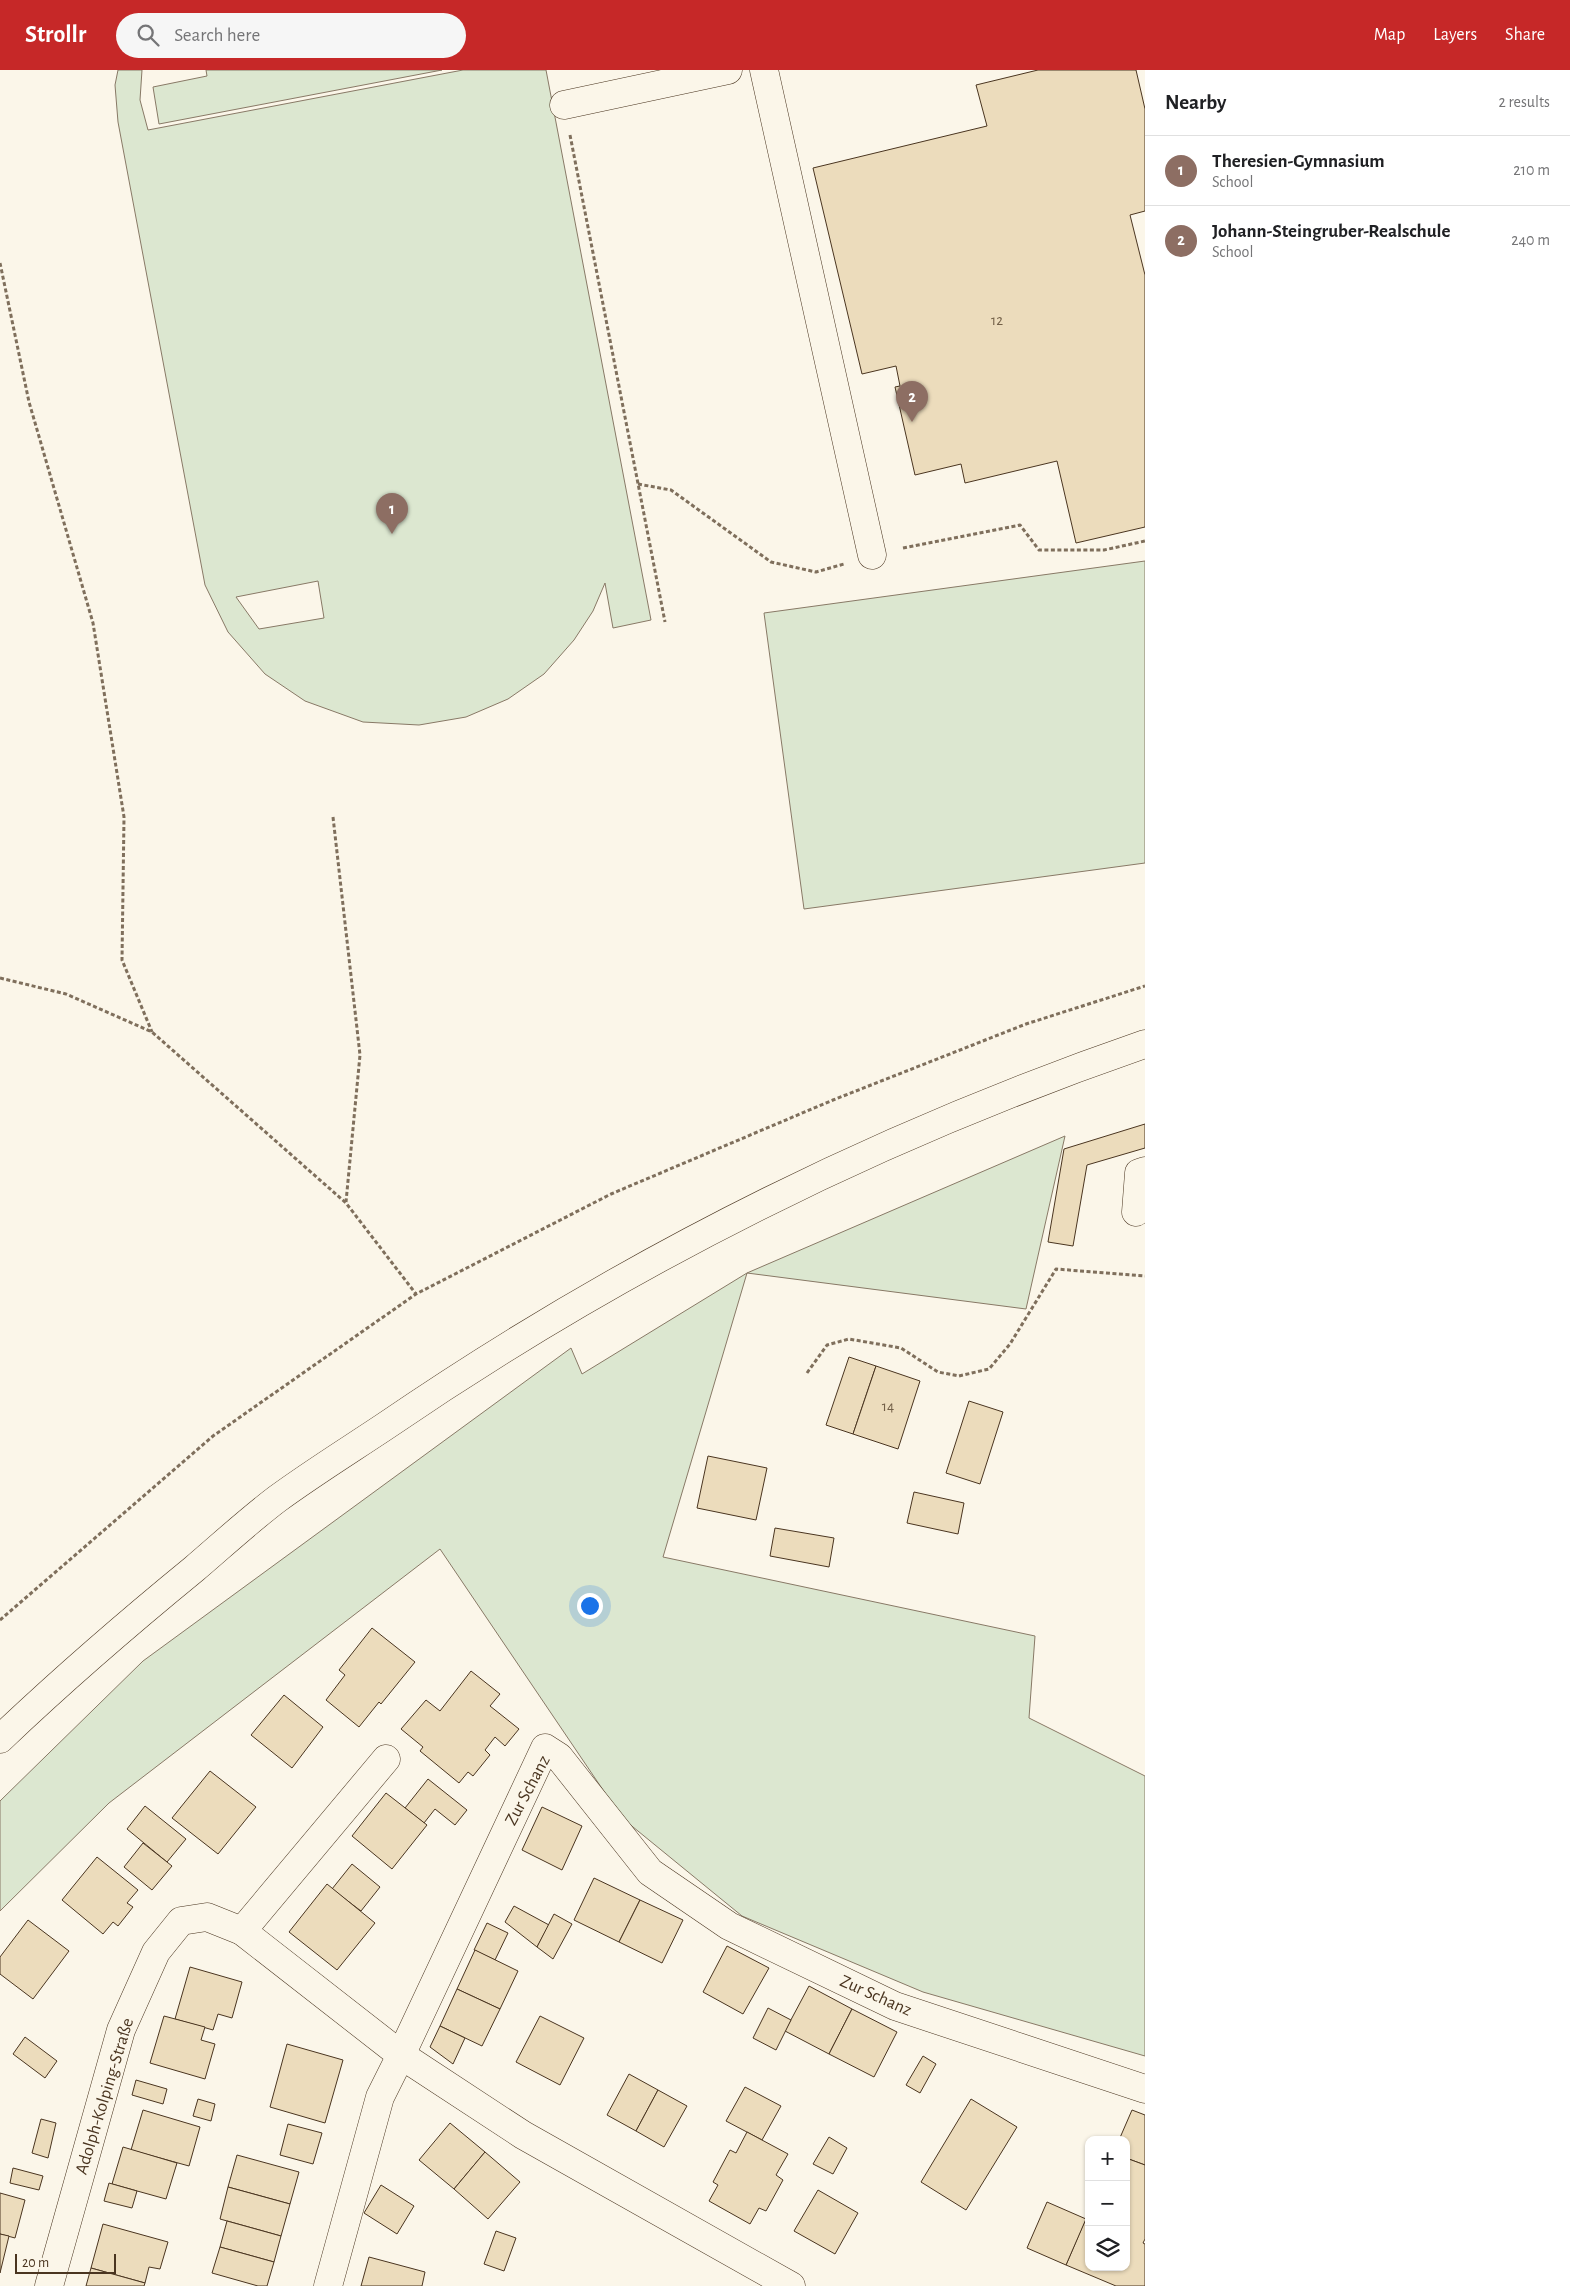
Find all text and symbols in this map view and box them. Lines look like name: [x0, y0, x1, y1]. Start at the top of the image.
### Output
search box: [116, 13, 466, 58]
icon: search: [134, 21, 162, 49]
text: Strollr: [25, 23, 86, 47]
text: Search here: [174, 26, 260, 45]
text: Map: [1374, 26, 1405, 44]
text: Layers: [1433, 26, 1477, 44]
text: Share: [1505, 26, 1545, 44]
text: Nearby: [1165, 92, 1226, 113]
text: 2 results: [1498, 94, 1550, 110]
text: Theresien-Gymnasium: [1212, 152, 1385, 171]
text: 1: [1178, 162, 1184, 178]
text: 210 m: [1513, 162, 1550, 178]
text: School: [1212, 174, 1253, 190]
text: Johann-Steingruber-Realschule: [1212, 222, 1451, 241]
text: 2: [1177, 232, 1185, 248]
text: 240 m: [1511, 232, 1550, 248]
text: School: [1212, 244, 1253, 260]
house number: 12: [991, 313, 1003, 328]
pin: 2: [896, 381, 928, 422]
pin: 1: [376, 493, 408, 534]
house number: 14: [882, 1399, 894, 1414]
your location: [577, 1593, 603, 1619]
street label: Zur Schanz: [502, 1753, 554, 1828]
street label: Zur Schanz: [837, 1972, 914, 2020]
street label: Adolph-Kolping-Straße: [73, 2016, 137, 2177]
map controls: [1085, 2136, 1130, 2271]
button: +: [1085, 2136, 1130, 2181]
button: −: [1085, 2181, 1130, 2226]
button: layers: [1085, 2226, 1130, 2271]
scale bar: [15, 2251, 116, 2274]
text: 20 m: [22, 2256, 49, 2270]

